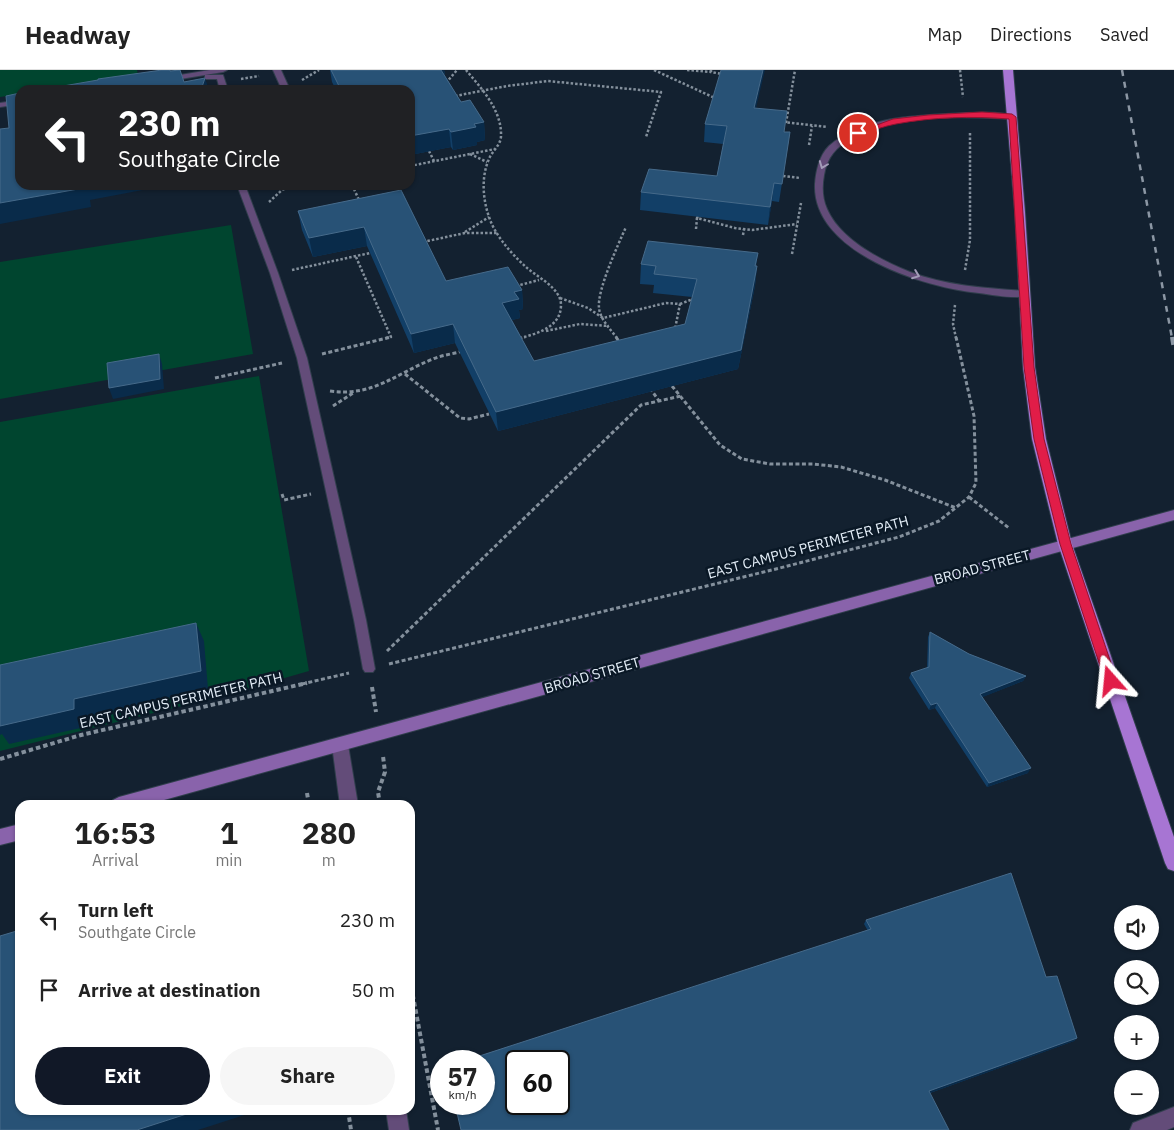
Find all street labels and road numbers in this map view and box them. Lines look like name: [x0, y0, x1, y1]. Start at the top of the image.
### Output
street label: EAST CAMPUS PERIMETER PATH: [705, 511, 911, 583]
street label: BROAD STREET: [932, 546, 1032, 588]
street label: BROAD STREET: [542, 653, 642, 697]
street label: EAST CAMPUS PERIMETER PATH: [78, 668, 284, 732]

